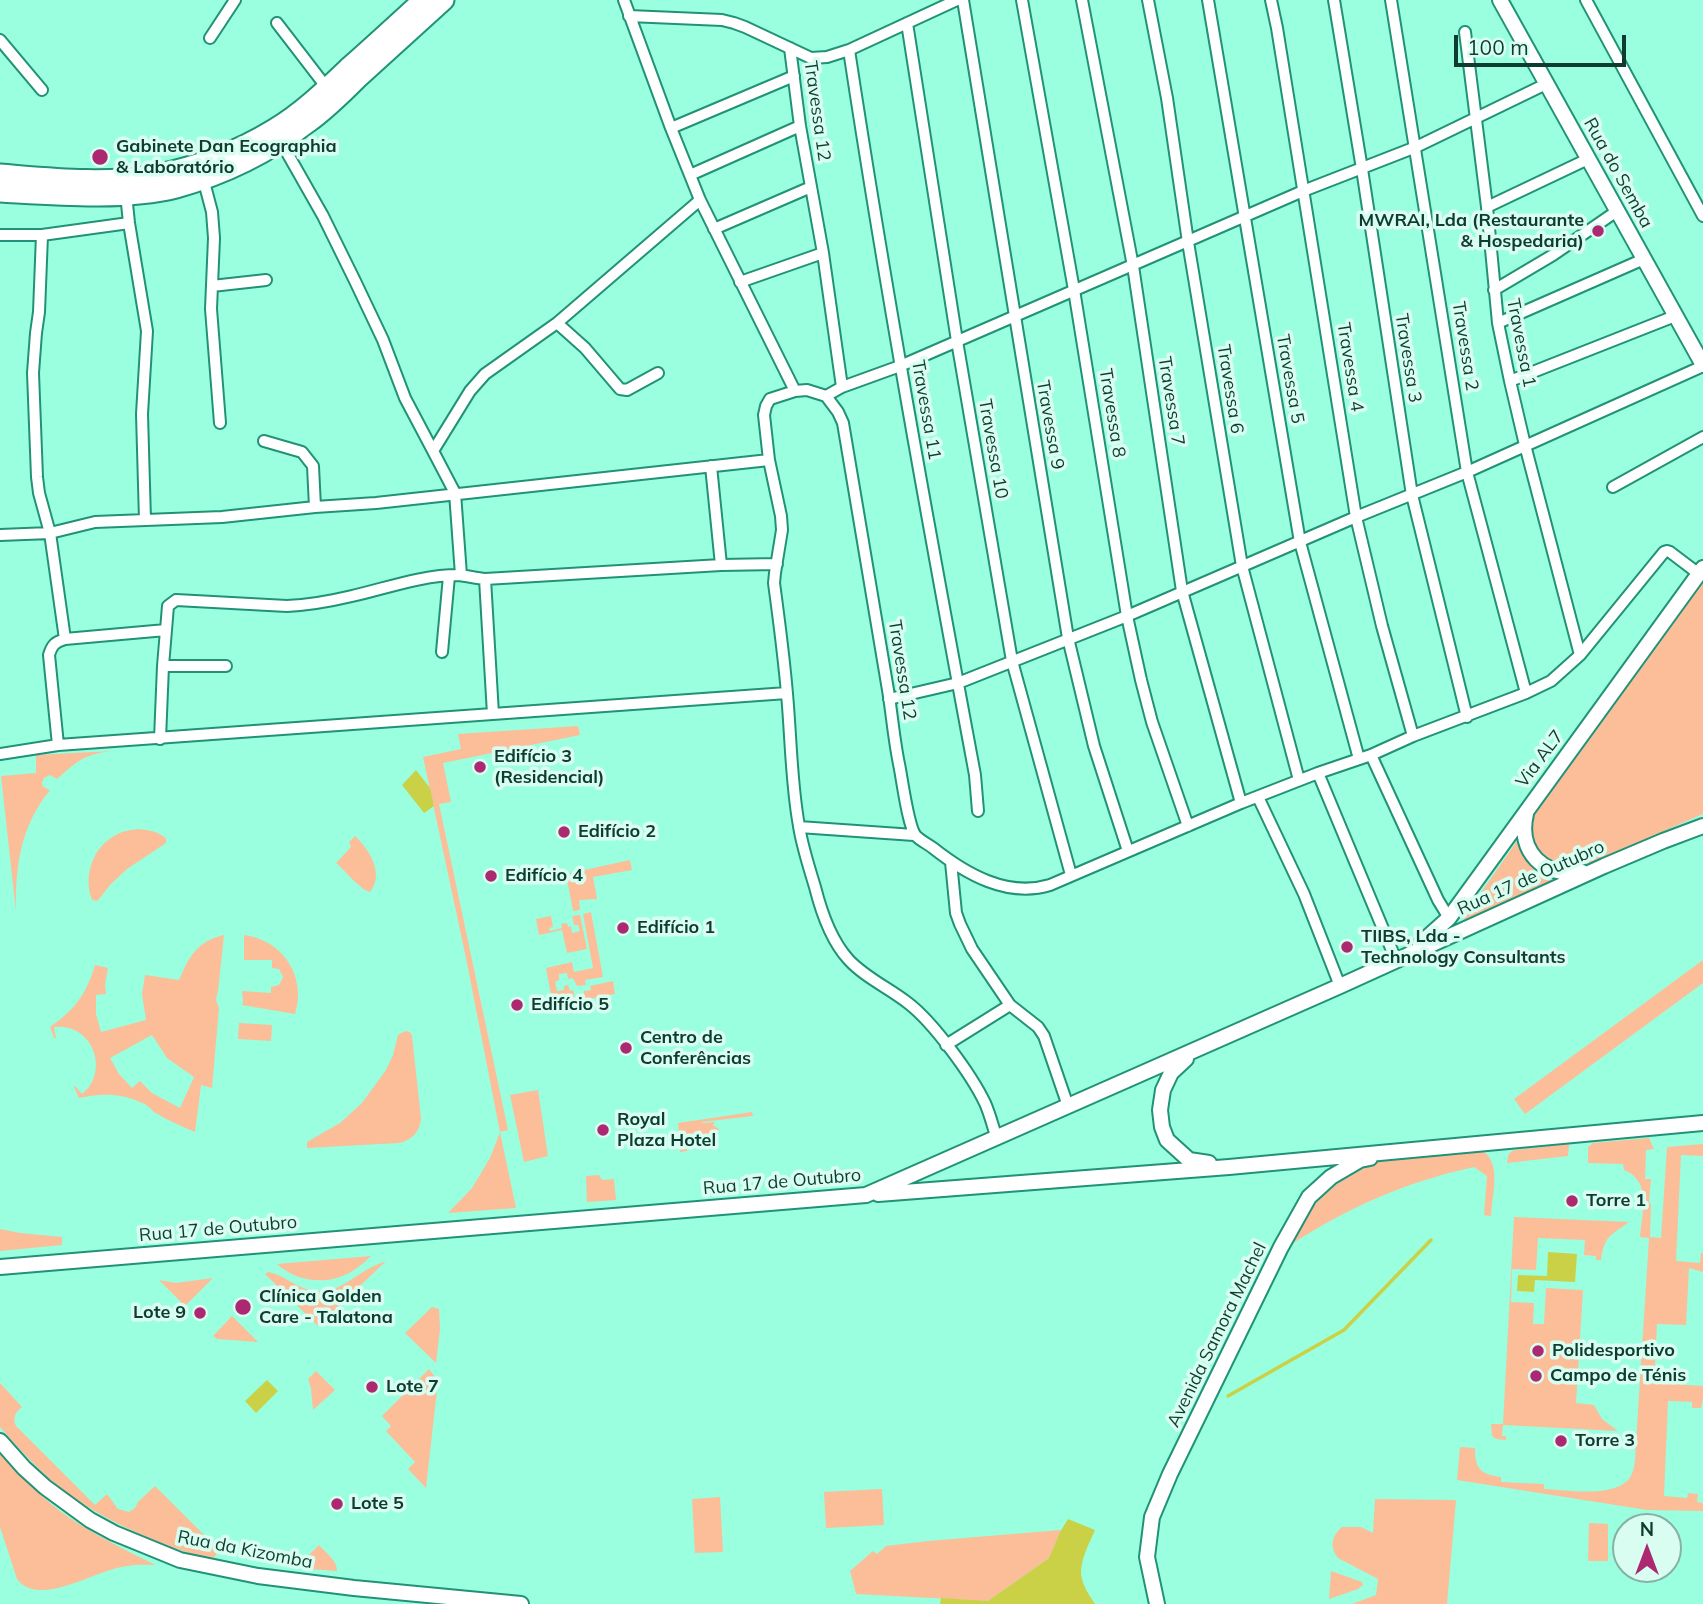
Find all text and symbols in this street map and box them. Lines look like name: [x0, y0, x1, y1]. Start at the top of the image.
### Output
scale bar: [1458, 21, 1630, 65]
text: 100 m: [1467, 34, 1529, 60]
street label: Travessa 12: [799, 60, 835, 162]
street label: Rua do Semba: [1579, 114, 1657, 232]
place label: Gabinete Dan Ecographia & Laboratório: [116, 136, 337, 178]
marker: Gabinete Dan Ecographia & Laboratório: [90, 147, 110, 167]
place label: MWRAI, Lda (Restaurante & Hospedaria): [1359, 210, 1584, 252]
marker: MWRAI, Lda (Restaurante & Hospedaria): [1590, 223, 1606, 239]
street label: Travessa 1: [1502, 297, 1540, 389]
street label: Travessa 2: [1447, 300, 1483, 392]
street label: Travessa 3: [1390, 312, 1426, 404]
street label: Travessa 4: [1332, 321, 1368, 413]
street label: Travessa 5: [1272, 333, 1308, 425]
street label: Travessa 6: [1212, 343, 1248, 435]
street label: Travessa 7: [1153, 355, 1189, 447]
street label: Travessa 11: [907, 358, 945, 462]
street label: Travessa 8: [1094, 367, 1130, 459]
street label: Travessa 9: [1032, 379, 1068, 471]
street label: Travessa 10: [974, 397, 1012, 501]
street label: Travessa 12: [883, 619, 921, 721]
street label: Via AL7: [1511, 726, 1569, 792]
place label: Edifício 3 (Residencial): [494, 746, 604, 788]
marker: Edifício 3 (Residencial): [472, 759, 488, 775]
place label: Edifício 2: [578, 821, 656, 843]
marker: Edifício 2: [556, 824, 572, 840]
street label: Rua 17 de Outubro: [1454, 836, 1608, 920]
place label: Edifício 4: [505, 865, 583, 887]
marker: Edifício 4: [483, 868, 499, 884]
place label: Edifício 1: [637, 917, 715, 939]
marker: Edifício 1: [615, 920, 631, 936]
place label: TIIBS, Lda - Technology Consultants: [1361, 926, 1566, 968]
marker: TIIBS, Lda - Technology Consultants: [1339, 939, 1355, 955]
place label: Edifício 5: [531, 994, 609, 1016]
marker: Edifício 5: [509, 997, 525, 1013]
place label: Centro de Conferências: [640, 1027, 751, 1070]
marker: Centro de Conferências: [618, 1040, 634, 1056]
place label: Royal Plaza Hotel: [617, 1109, 716, 1152]
marker: Royal Plaza Hotel: [595, 1122, 611, 1138]
street label: Rua 17 de Outubro: [702, 1164, 862, 1200]
place label: Torre 1: [1586, 1190, 1646, 1212]
marker: Torre 1: [1564, 1193, 1580, 1209]
street label: Rua 17 de Outubro: [138, 1211, 298, 1247]
street label: Avenida Samora Machel: [1163, 1239, 1271, 1431]
place label: Clínica Golden Care - Talatona: [259, 1286, 393, 1328]
marker: Clínica Golden Care - Talatona: [233, 1297, 253, 1317]
place label: Lote 9: [133, 1302, 186, 1324]
marker: Lote 9: [192, 1305, 208, 1321]
place label: Polidesportivo: [1552, 1340, 1675, 1362]
marker: Polidesportivo: [1530, 1343, 1546, 1359]
place label: Campo de Ténis: [1550, 1365, 1686, 1387]
marker: Campo de Ténis: [1528, 1368, 1544, 1384]
place label: Lote 7: [386, 1376, 439, 1398]
marker: Lote 7: [364, 1379, 380, 1395]
place label: Torre 3: [1575, 1430, 1635, 1452]
marker: Torre 3: [1553, 1433, 1569, 1449]
place label: Lote 5: [351, 1493, 404, 1515]
marker: Lote 5: [329, 1496, 345, 1512]
north arrow: [1612, 1513, 1682, 1583]
text: N: [1640, 1517, 1654, 1541]
street label: Rua da Kizomba: [176, 1526, 314, 1574]

